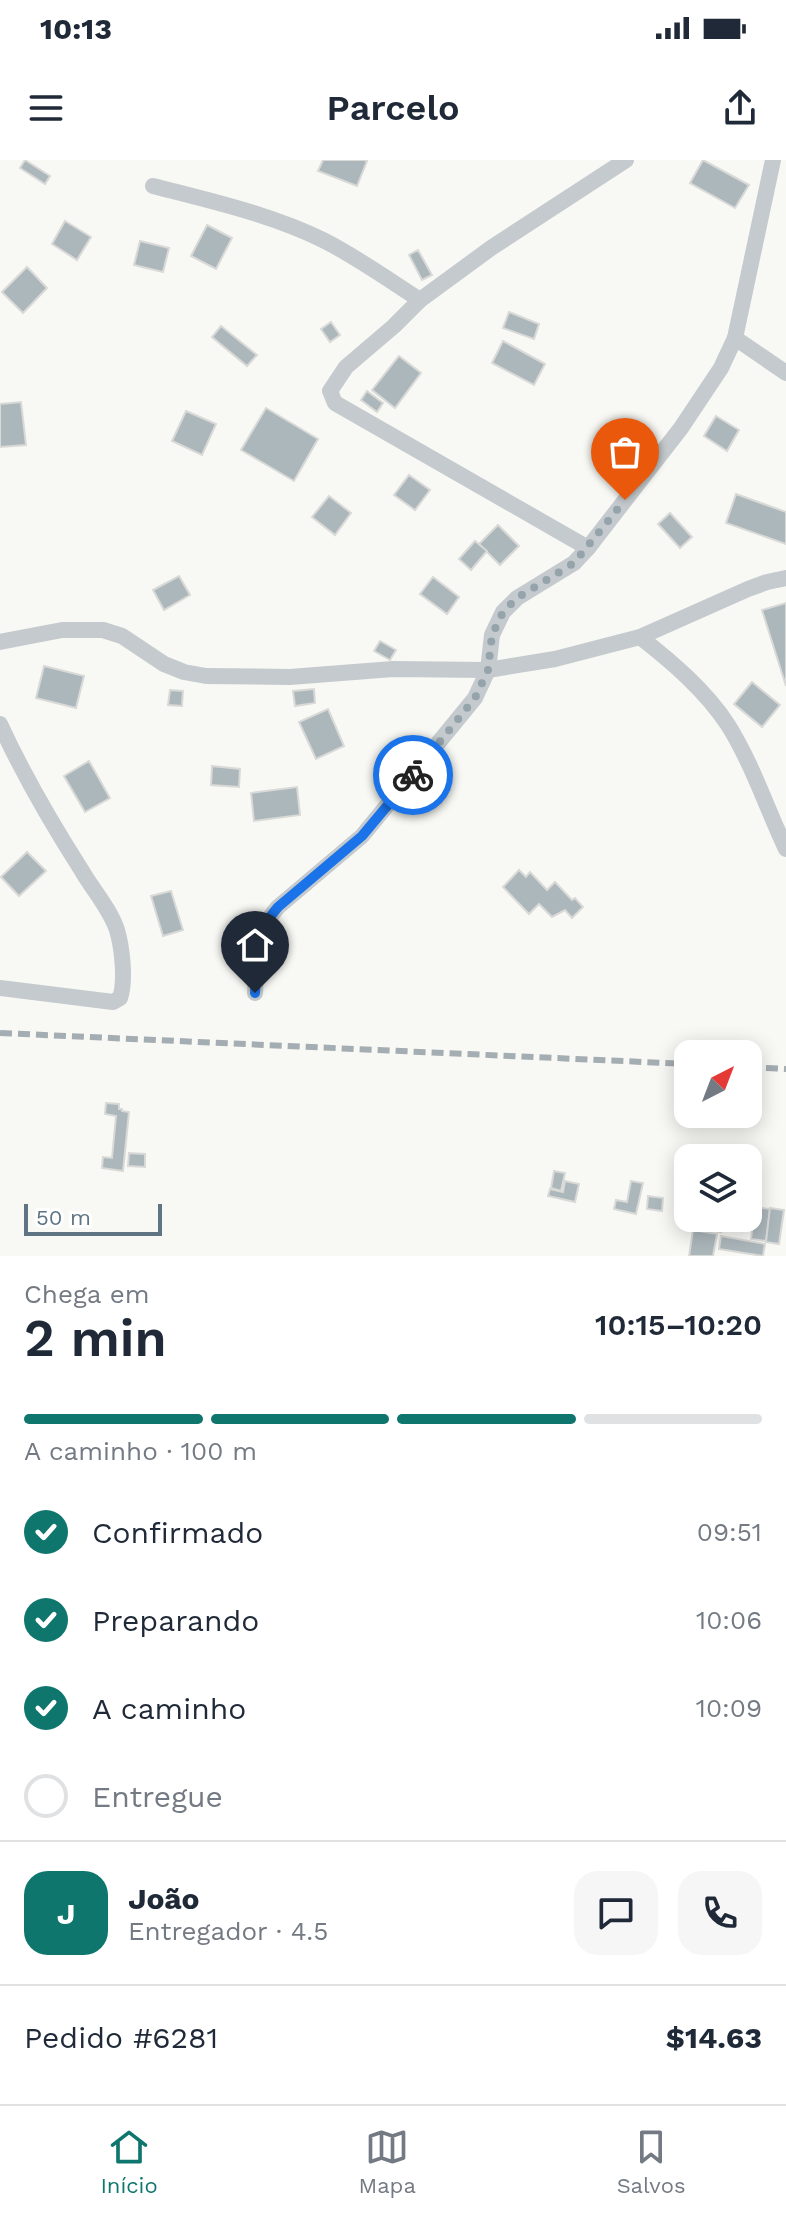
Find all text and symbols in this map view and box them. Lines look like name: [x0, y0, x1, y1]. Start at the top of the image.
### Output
text: 10:13: [40, 11, 112, 46]
icon: menu: [24, 86, 68, 130]
icon: share: [718, 86, 762, 130]
text: Parcelo: [327, 87, 459, 129]
pin: [591, 418, 659, 500]
icon: bag: [603, 430, 647, 474]
courier: [373, 735, 453, 815]
icon: bike: [391, 753, 435, 797]
pin: [221, 911, 289, 993]
icon: home: [233, 923, 277, 967]
north arrow: [674, 1040, 762, 1128]
map controls: [674, 1040, 762, 1232]
button: layers: [674, 1144, 762, 1232]
scale bar: [24, 1200, 162, 1236]
text: 50 m: [36, 1205, 91, 1230]
text: Chega em: [24, 1279, 150, 1309]
text: 10:15–10:20: [595, 1307, 762, 1342]
text: 2 min: [24, 1308, 167, 1369]
text: A caminho · 100 m: [24, 1436, 257, 1466]
icon: check: [24, 1510, 68, 1554]
text: Confirmado: [92, 1515, 263, 1550]
text: 09:51: [697, 1517, 762, 1547]
icon: check: [24, 1598, 68, 1642]
text: Preparando: [92, 1603, 259, 1638]
text: 10:06: [696, 1605, 762, 1635]
icon: check: [24, 1686, 68, 1730]
text: A caminho: [92, 1691, 246, 1726]
text: 10:09: [696, 1693, 762, 1723]
text: Entregue: [92, 1779, 223, 1814]
button: chat: [574, 1871, 658, 1955]
button: phone: [678, 1871, 762, 1955]
text: João: [128, 1881, 200, 1916]
text: J: [57, 1896, 75, 1931]
text: Entregador · 4.5: [128, 1916, 328, 1946]
text: Pedido #6281: [24, 2020, 218, 2055]
text: $14.63: [666, 2020, 762, 2055]
tab: Início: [100, 2125, 158, 2198]
tab: Mapa: [358, 2125, 416, 2198]
tab: Salvos: [617, 2125, 686, 2198]

